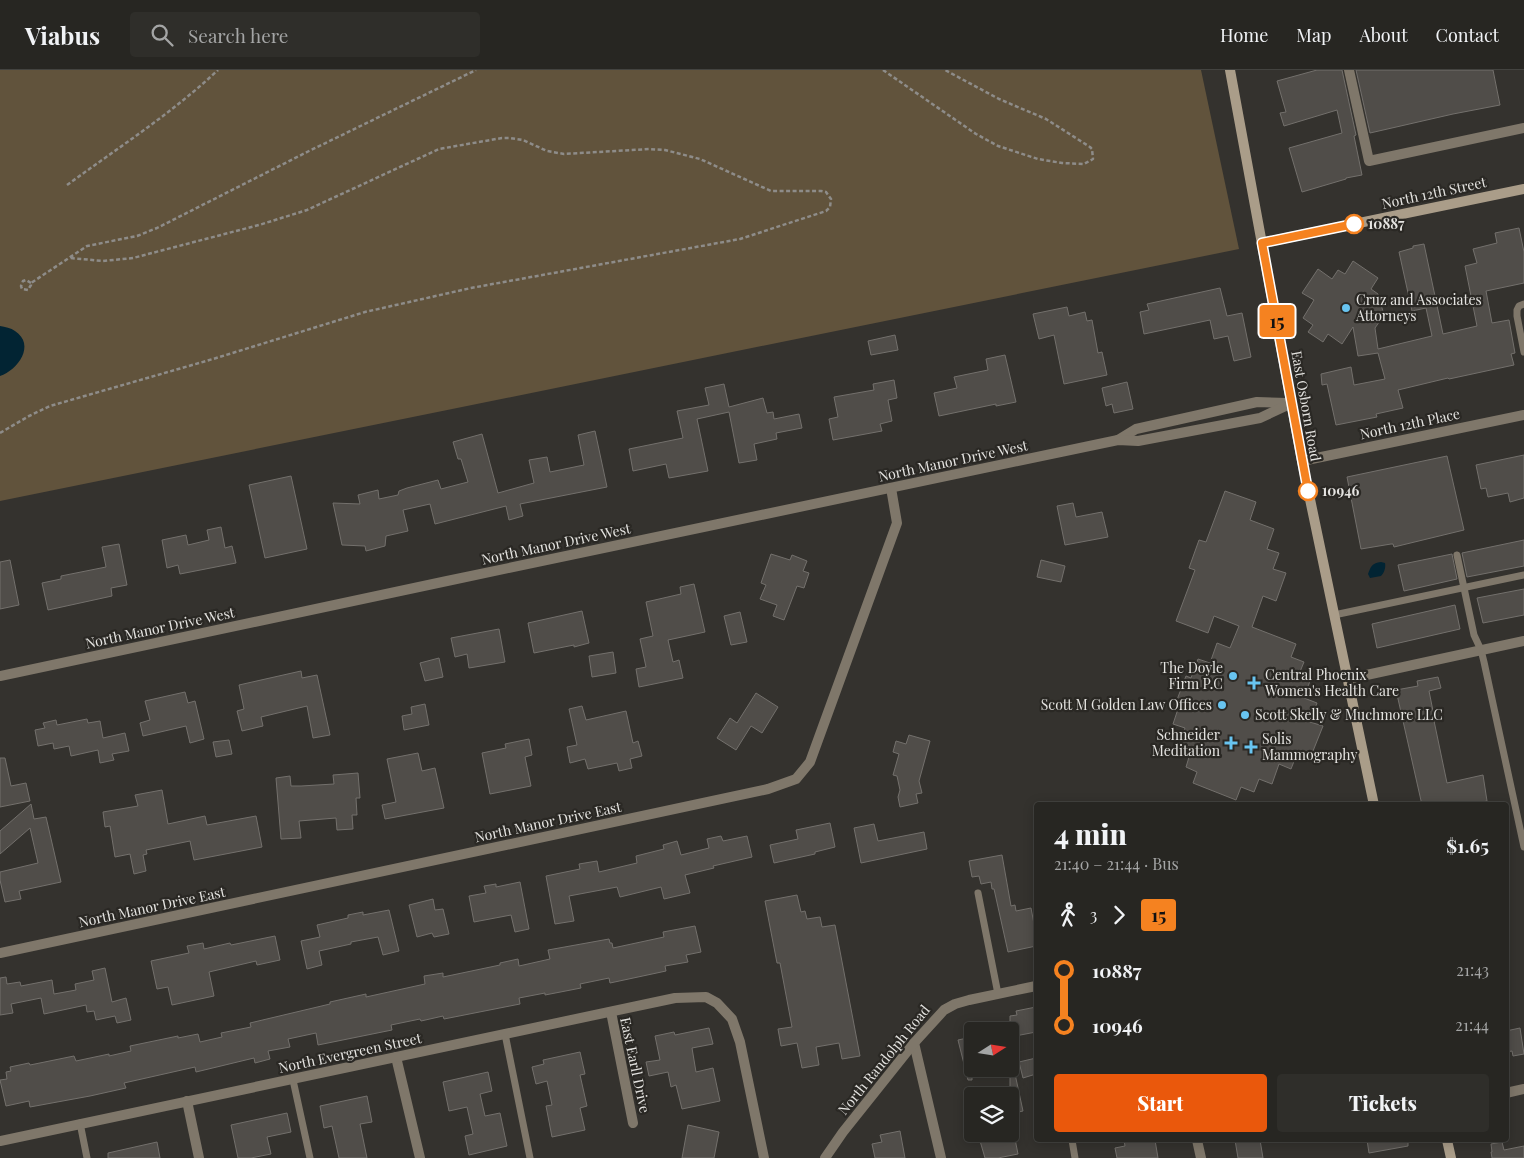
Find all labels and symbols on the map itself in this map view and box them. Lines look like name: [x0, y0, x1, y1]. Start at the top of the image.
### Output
street label: North 12th Street: [1380, 172, 1489, 213]
marker: 10887: [1344, 214, 1364, 234]
place label: 10887: [1368, 214, 1405, 233]
place label: Cruz and Associates Attorneys: [1355, 290, 1482, 325]
marker: Cruz and Associates Attorneys: [1340, 302, 1352, 314]
line badge: 15: [1254, 305, 1300, 337]
street label: East Osborn Road: [1287, 349, 1326, 463]
street label: North 12th Place: [1358, 404, 1462, 443]
street label: North Manor Drive West: [877, 435, 1030, 486]
marker: 10946: [1298, 481, 1318, 501]
place label: 10946: [1322, 481, 1360, 500]
street label: North Manor Drive West: [480, 518, 633, 569]
street label: North Manor Drive West: [84, 602, 237, 653]
place label: The Doyle Firm P.C: [1160, 658, 1223, 693]
place label: Central Phoenix Women's Health Care: [1264, 665, 1399, 700]
marker: The Doyle Firm P.C: [1227, 670, 1239, 682]
marker: Central Phoenix Women's Health Care: [1247, 676, 1261, 690]
place label: Scott M Golden Law Offices: [1041, 695, 1212, 714]
marker: Scott M Golden Law Offices: [1216, 699, 1228, 711]
place label: Scott Skelly & Muchmore LLC: [1255, 705, 1443, 724]
marker: Scott Skelly & Muchmore LLC: [1239, 709, 1251, 721]
place label: Schneider Meditation: [1152, 725, 1221, 760]
place label: Solis Mammography: [1262, 729, 1358, 764]
marker: Schneider Meditation: [1224, 736, 1238, 750]
marker: Solis Mammography: [1244, 740, 1258, 754]
street label: North Manor Drive East: [473, 796, 624, 846]
street label: North Manor Drive East: [77, 881, 228, 931]
street label: North Randolph Road: [833, 1001, 934, 1119]
street label: East Earll Drive: [616, 1015, 655, 1114]
north arrow: [964, 1022, 1019, 1078]
street label: North Evergreen Street: [277, 1028, 424, 1077]

